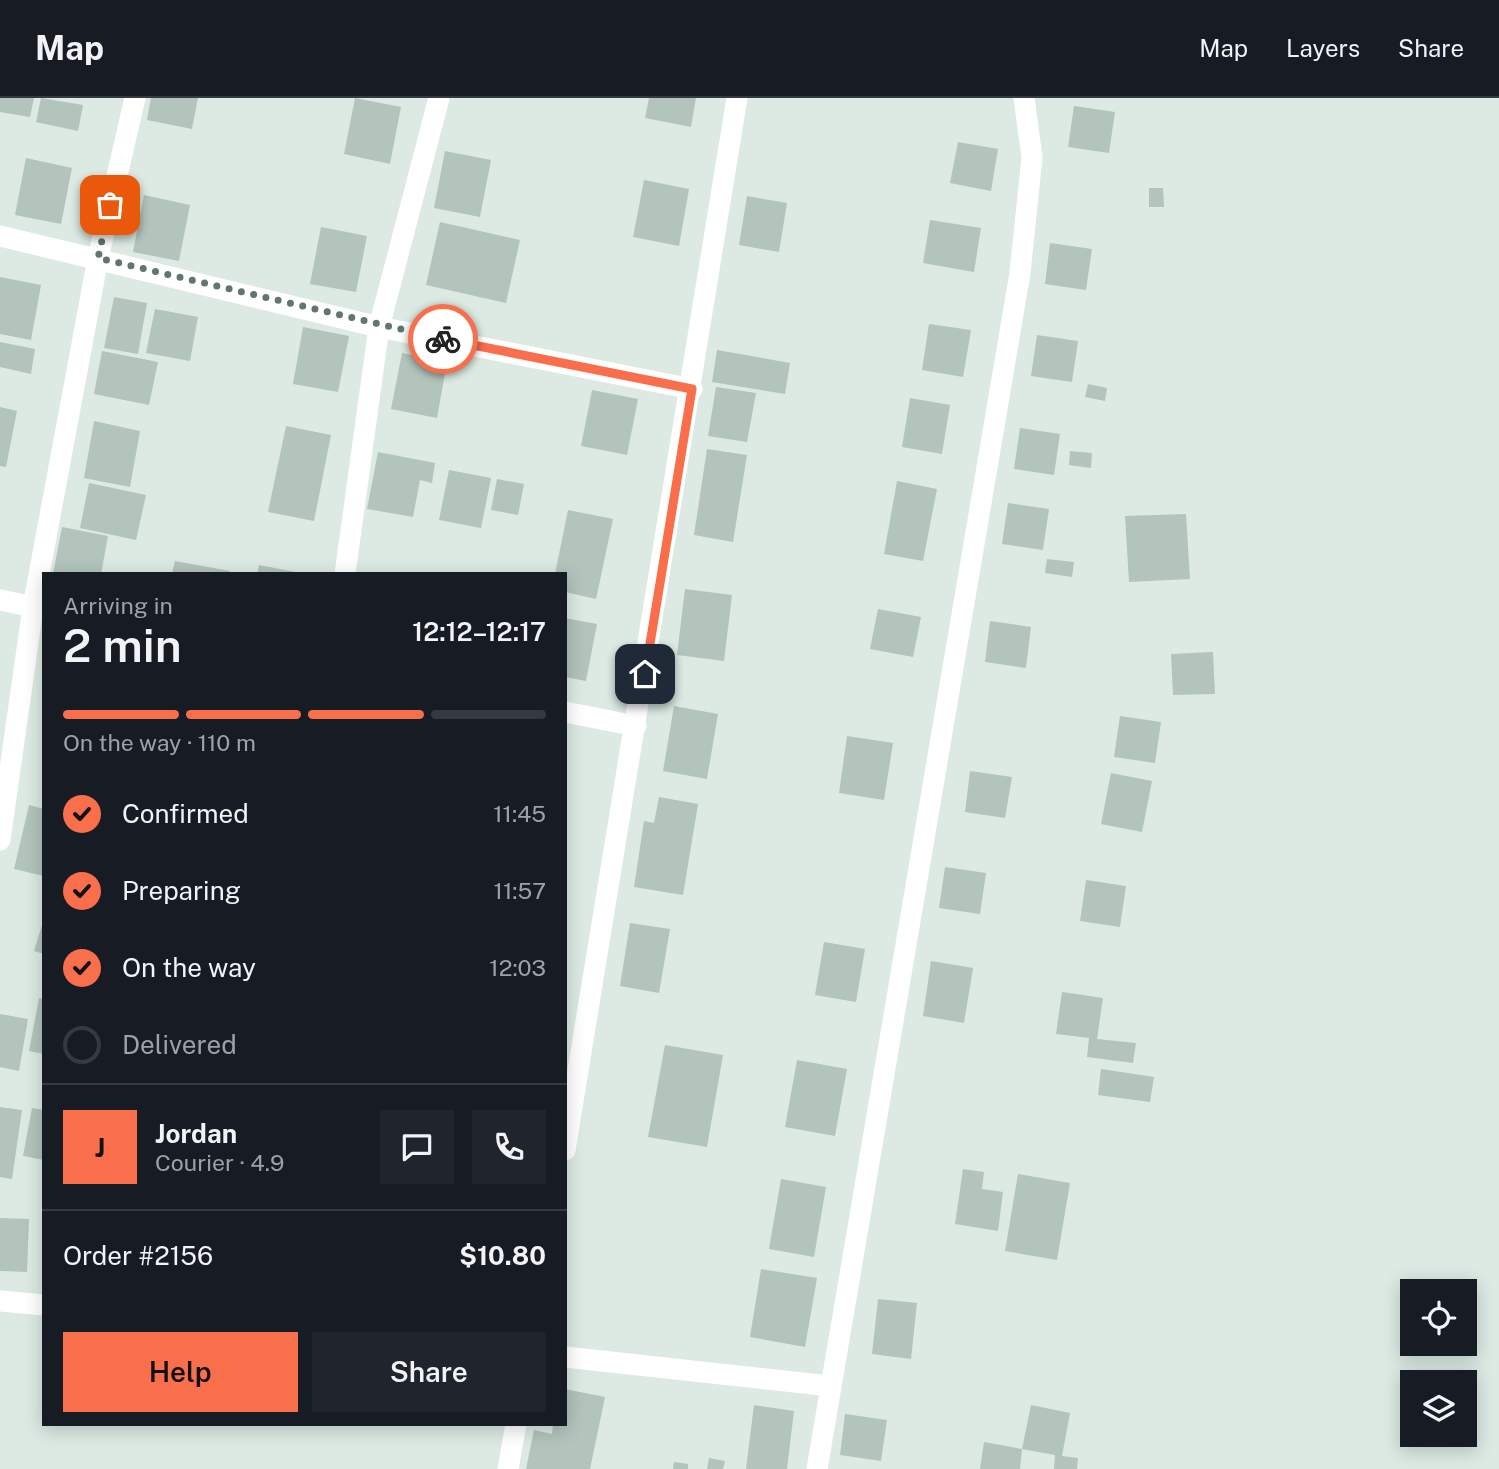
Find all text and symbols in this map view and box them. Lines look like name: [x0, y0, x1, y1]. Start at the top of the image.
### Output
text: Map: [35, 29, 104, 67]
text: Map: [1199, 34, 1248, 62]
text: Layers: [1286, 34, 1360, 62]
text: Share: [1398, 34, 1464, 62]
pin: [80, 175, 140, 235]
icon: bag: [91, 186, 129, 224]
courier: [408, 304, 478, 374]
icon: bike: [424, 320, 462, 358]
text: Arriving in: [63, 592, 173, 619]
text: 12:12–12:17: [412, 616, 546, 647]
text: 2 min: [63, 618, 182, 672]
pin: [615, 644, 675, 704]
icon: home: [626, 655, 664, 693]
text: On the way · 110 m: [63, 729, 256, 756]
icon: check: [63, 795, 101, 833]
text: Confirmed: [122, 798, 249, 829]
text: 11:45: [493, 800, 546, 827]
icon: check: [63, 872, 101, 910]
text: Preparing: [122, 875, 241, 906]
text: 11:57: [494, 877, 546, 904]
icon: check: [63, 949, 101, 987]
text: On the way: [122, 952, 256, 983]
text: 12:03: [489, 954, 546, 981]
text: Delivered: [122, 1029, 237, 1060]
button: chat: [380, 1110, 454, 1184]
button: phone: [472, 1110, 546, 1184]
text: Jordan: [155, 1118, 237, 1149]
text: J: [95, 1132, 105, 1163]
text: Courier · 4.9: [155, 1149, 284, 1176]
text: Order #2156: [63, 1240, 213, 1271]
text: $10.80: [459, 1240, 546, 1271]
map controls: [1400, 1279, 1477, 1447]
button: locate: [1400, 1279, 1477, 1356]
button: Help: [63, 1332, 298, 1412]
button: Share: [312, 1332, 546, 1412]
button: layers: [1400, 1370, 1477, 1447]

